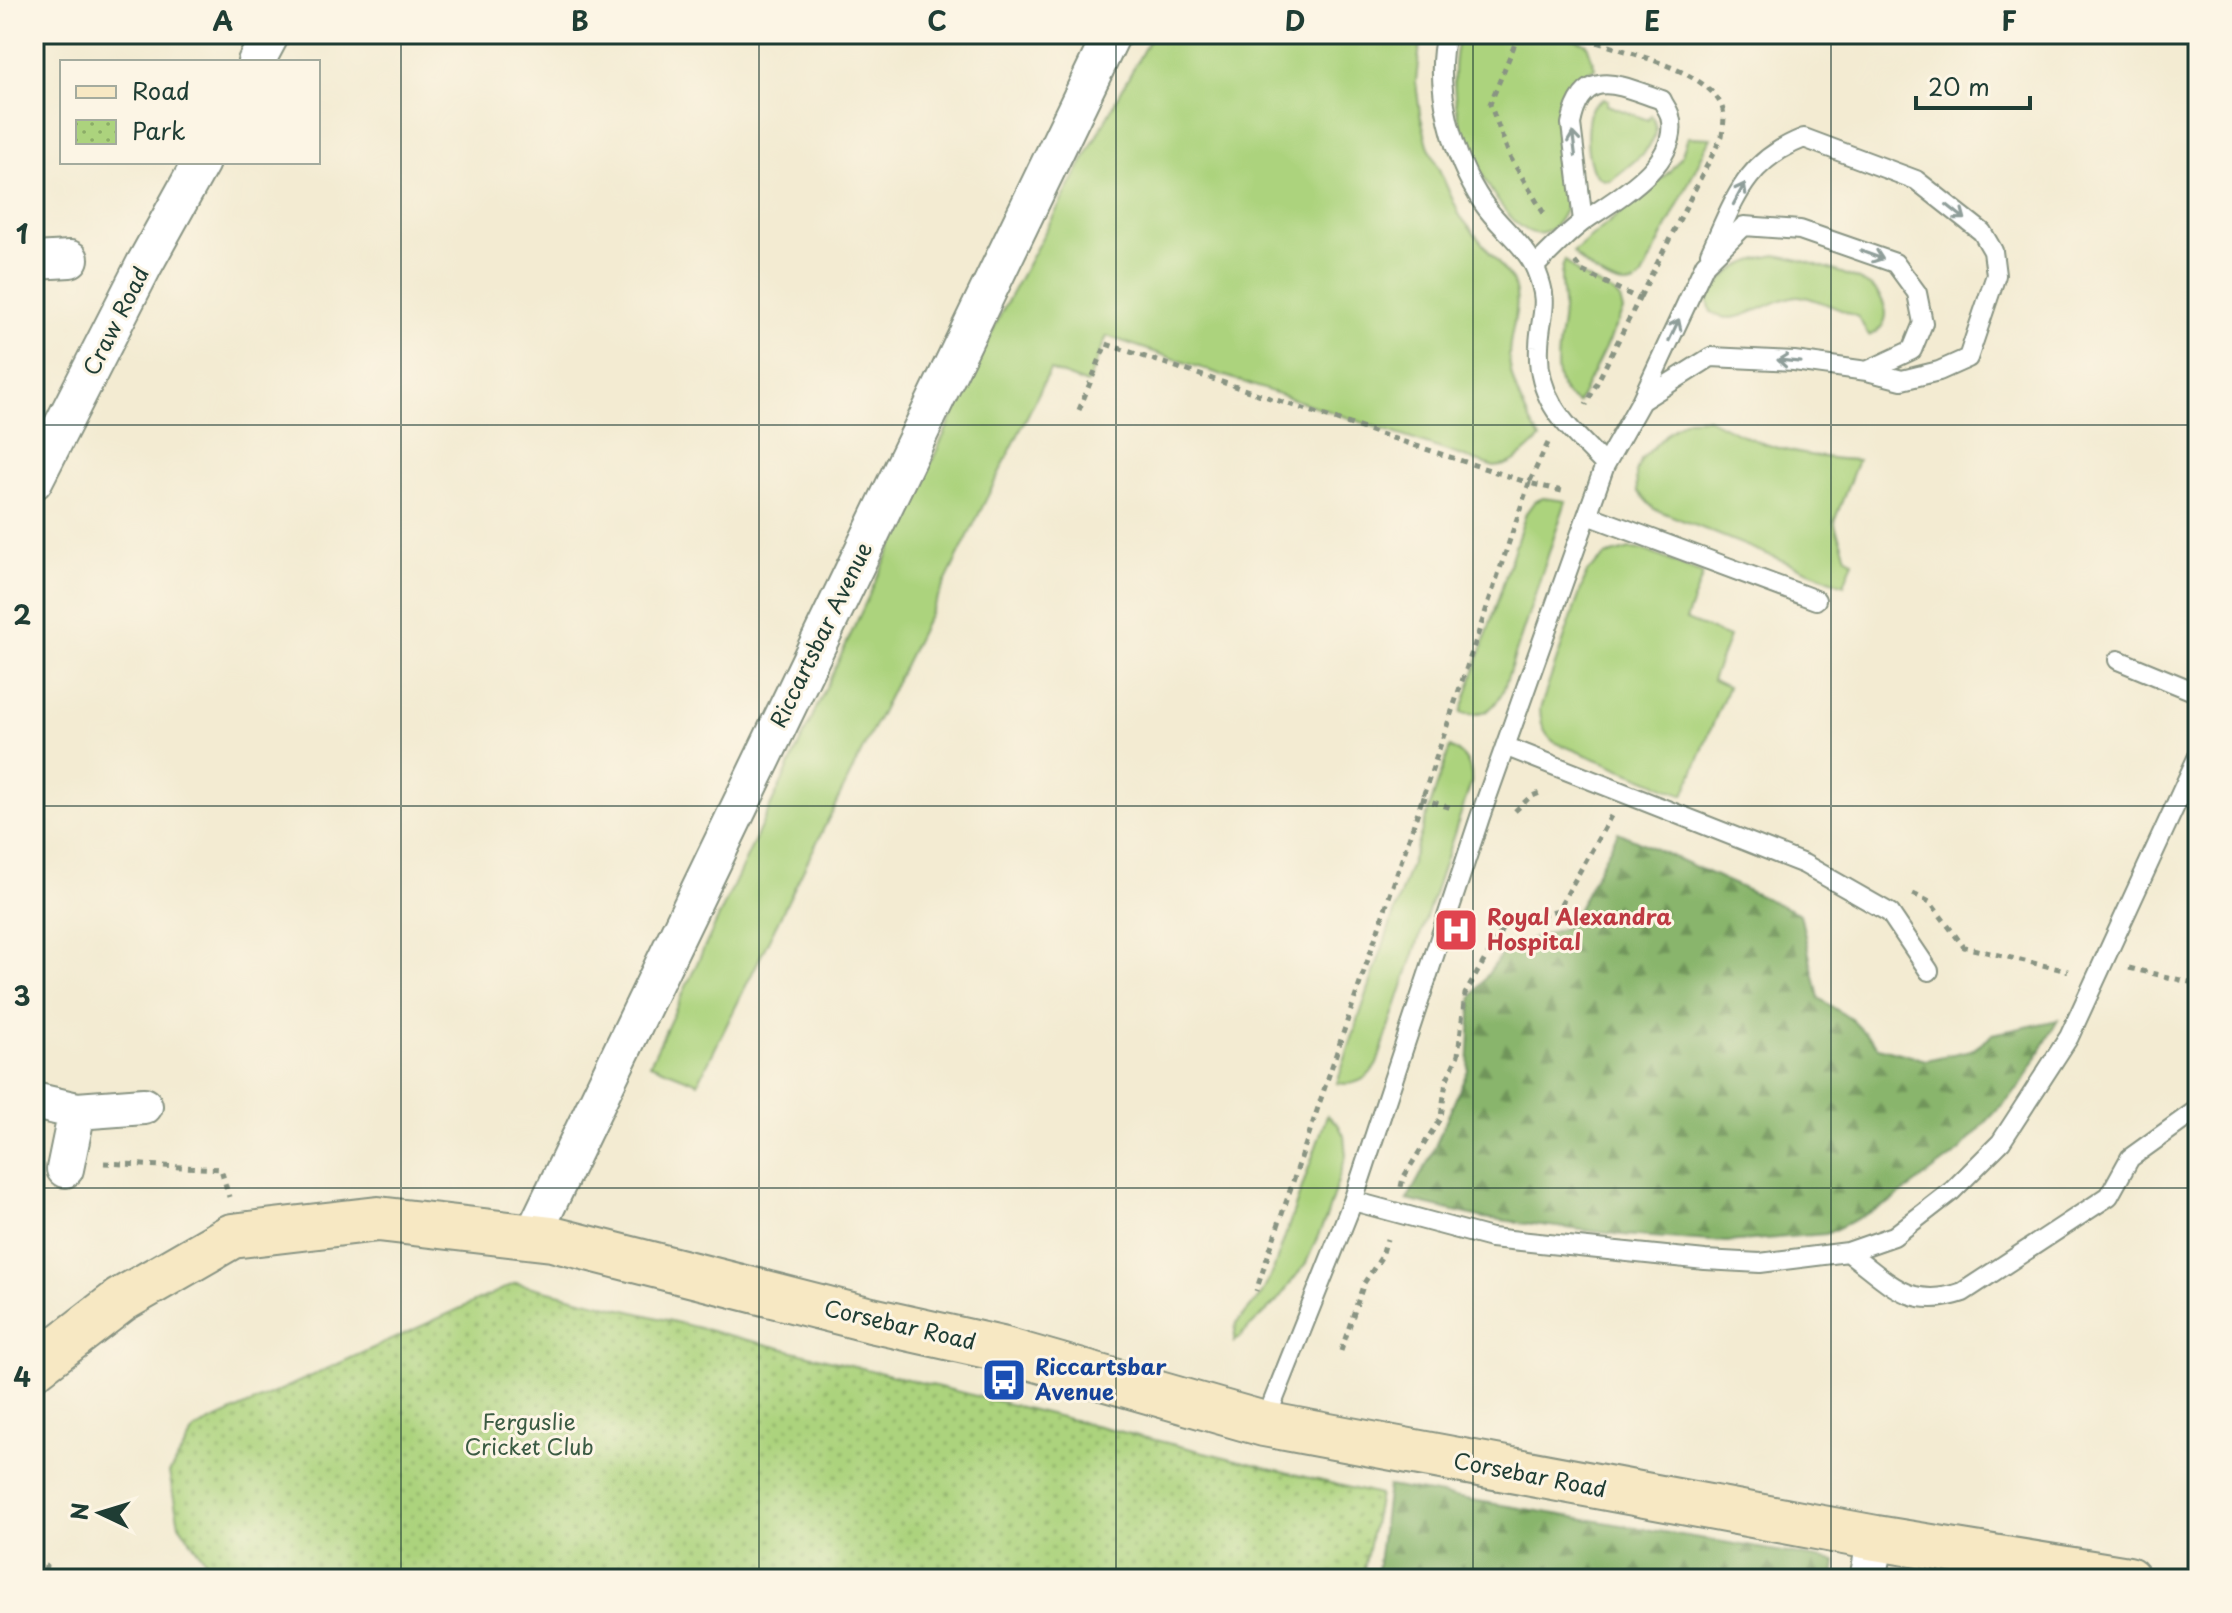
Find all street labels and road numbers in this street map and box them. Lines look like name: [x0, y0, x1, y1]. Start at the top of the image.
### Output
street label: Craw Road: [73, 260, 156, 380]
street label: Riccartsbar Avenue: [760, 536, 879, 733]
street label: Corsebar Road: [821, 1290, 980, 1357]
street label: Corsebar Road: [1451, 1443, 1610, 1505]

